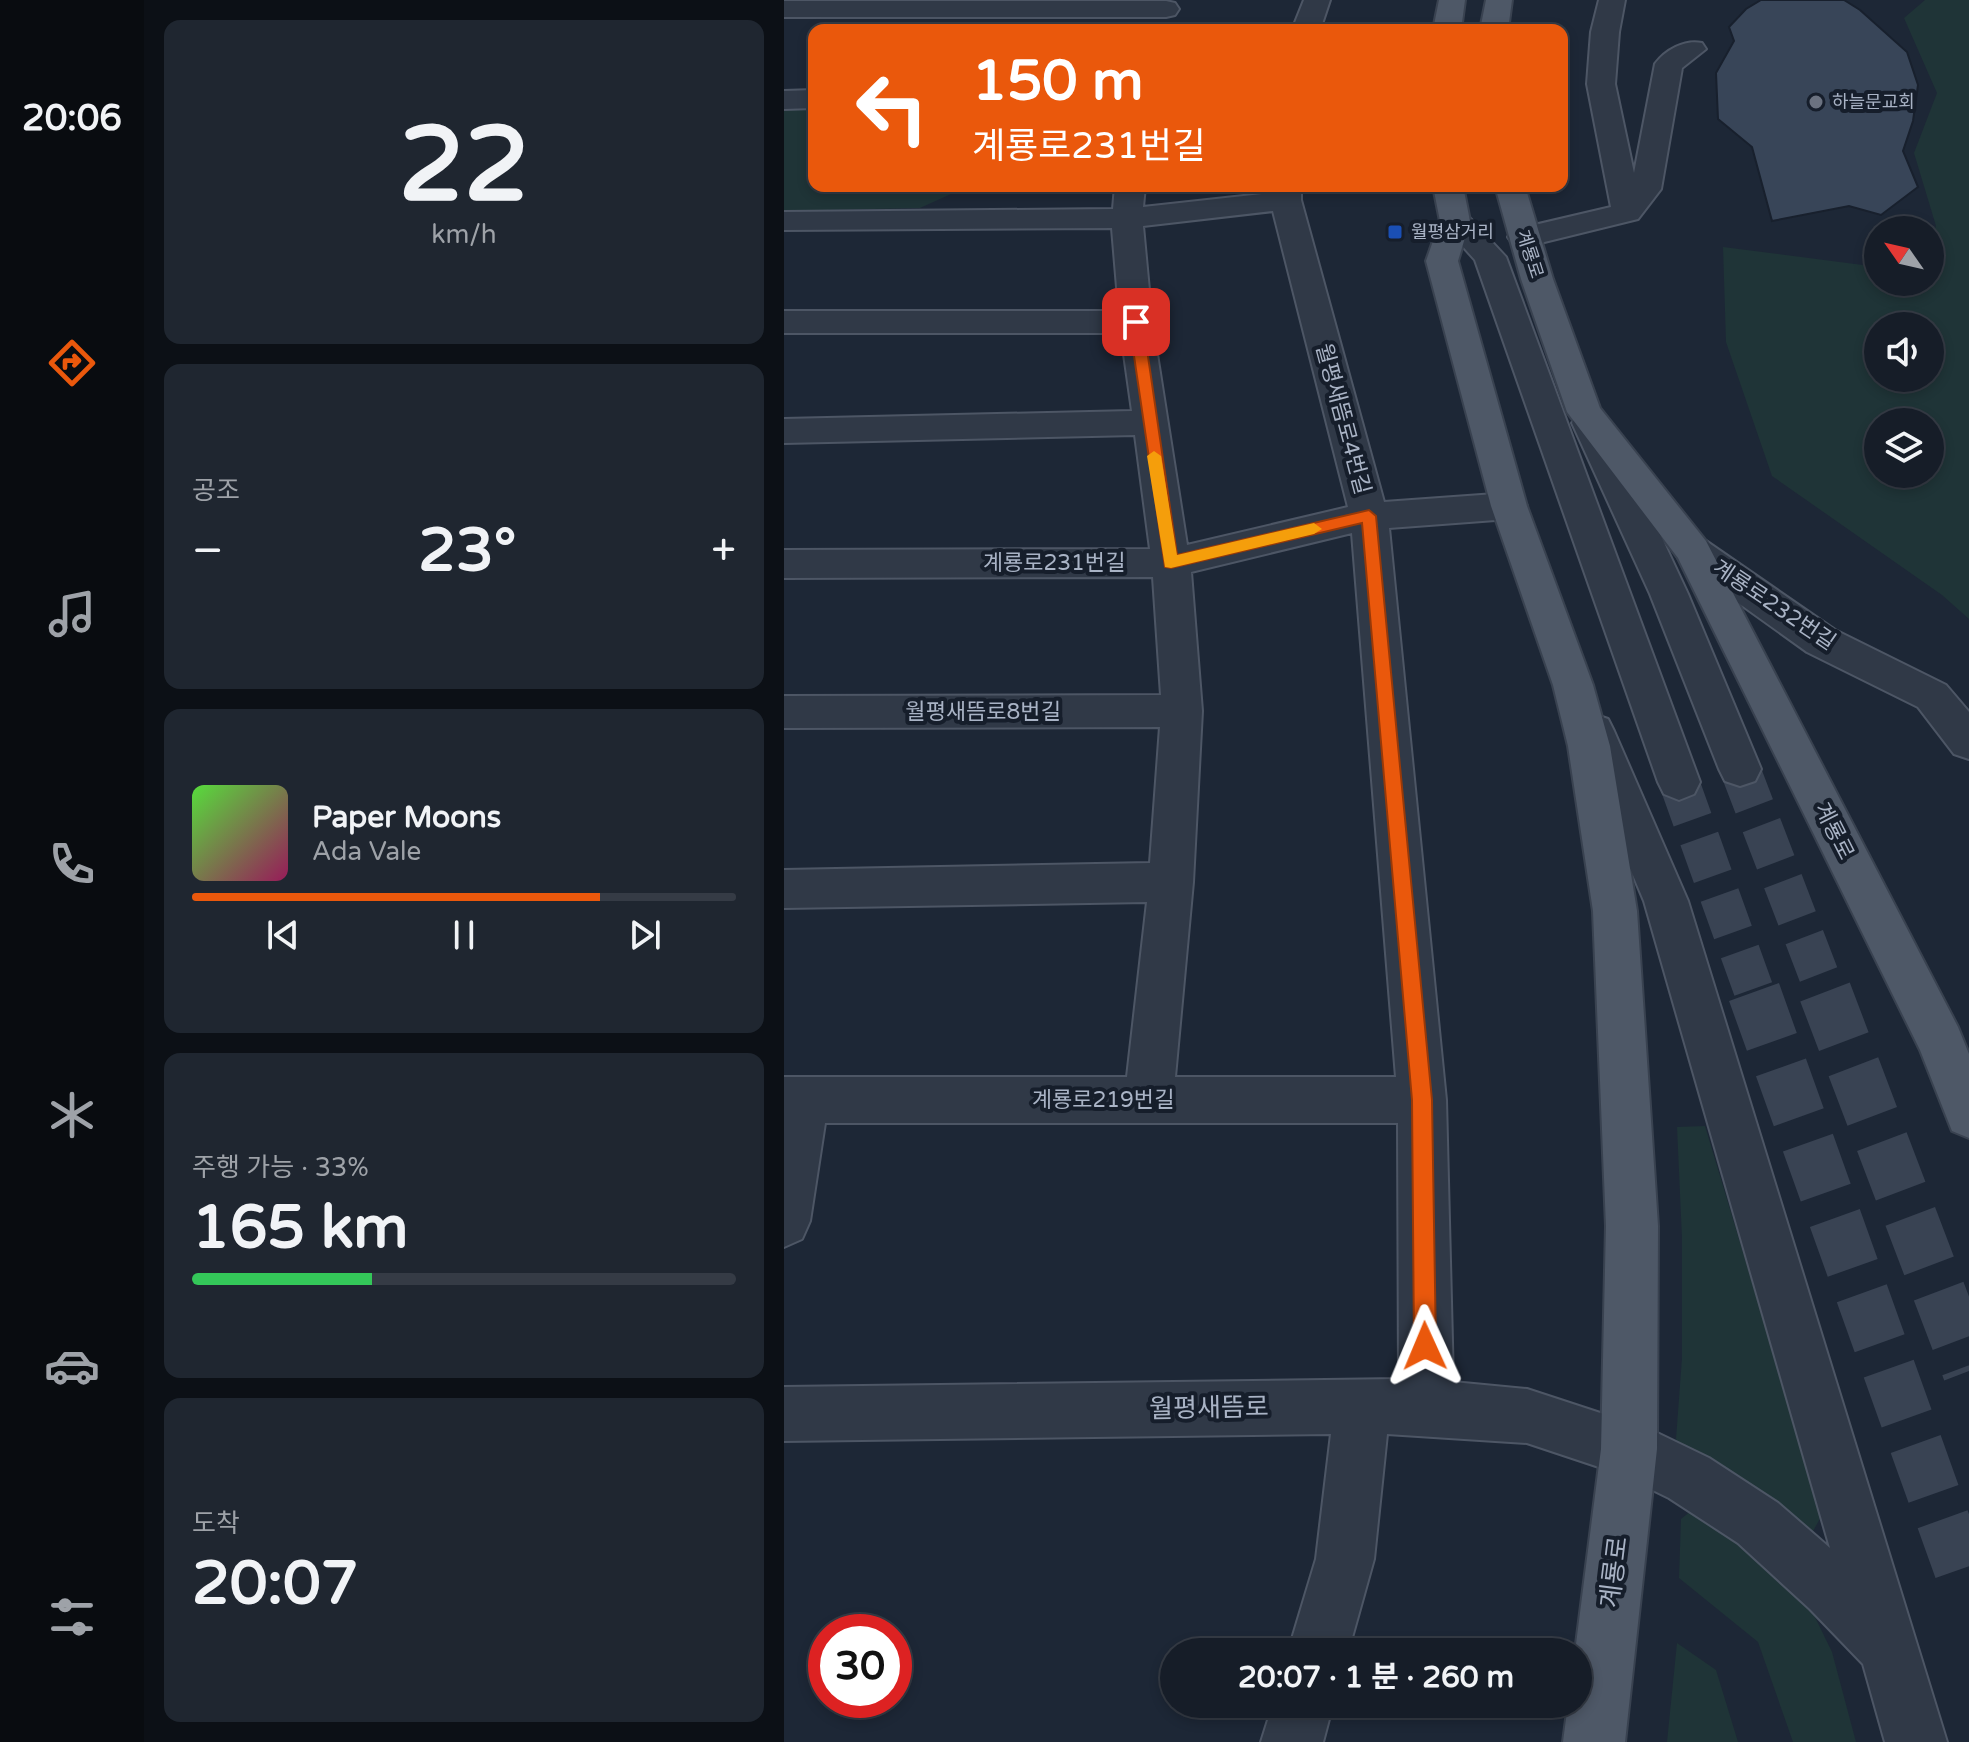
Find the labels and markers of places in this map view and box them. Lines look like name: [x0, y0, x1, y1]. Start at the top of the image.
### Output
place label: 하늘문교회: [1832, 91, 1915, 113]
marker: 하늘문교회: [1807, 93, 1825, 111]
place label: 월평삼거리: [1411, 221, 1494, 243]
marker: 월평삼거리: [1386, 223, 1404, 241]
pin: [1102, 288, 1170, 356]

